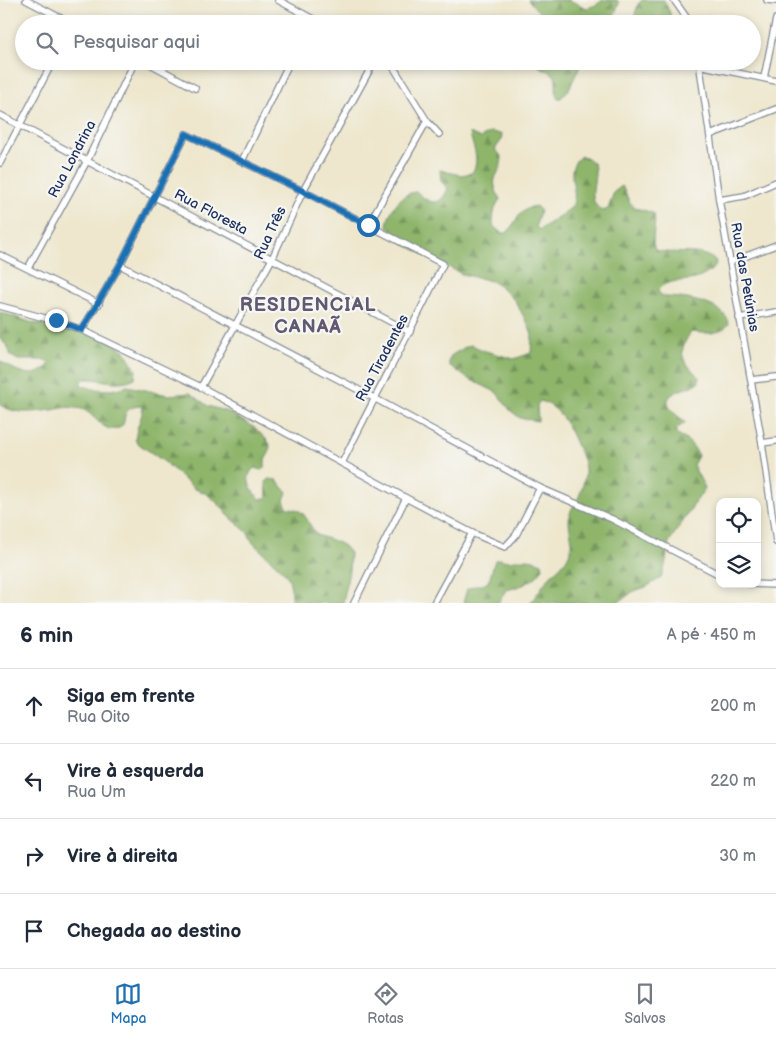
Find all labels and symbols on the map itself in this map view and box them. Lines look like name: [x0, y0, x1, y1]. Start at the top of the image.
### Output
street label: Rua Londrina: [45, 117, 100, 201]
street label: Rua Floresta: [171, 186, 251, 238]
street label: Rua Três: [250, 204, 290, 262]
route start: [357, 214, 380, 237]
street label: Rua das Petúnias: [727, 221, 763, 333]
district label: RESIDENCIAL CANAÃ: [240, 294, 376, 339]
route end: [45, 309, 68, 332]
street label: Rua Tiradentes: [352, 311, 412, 404]

